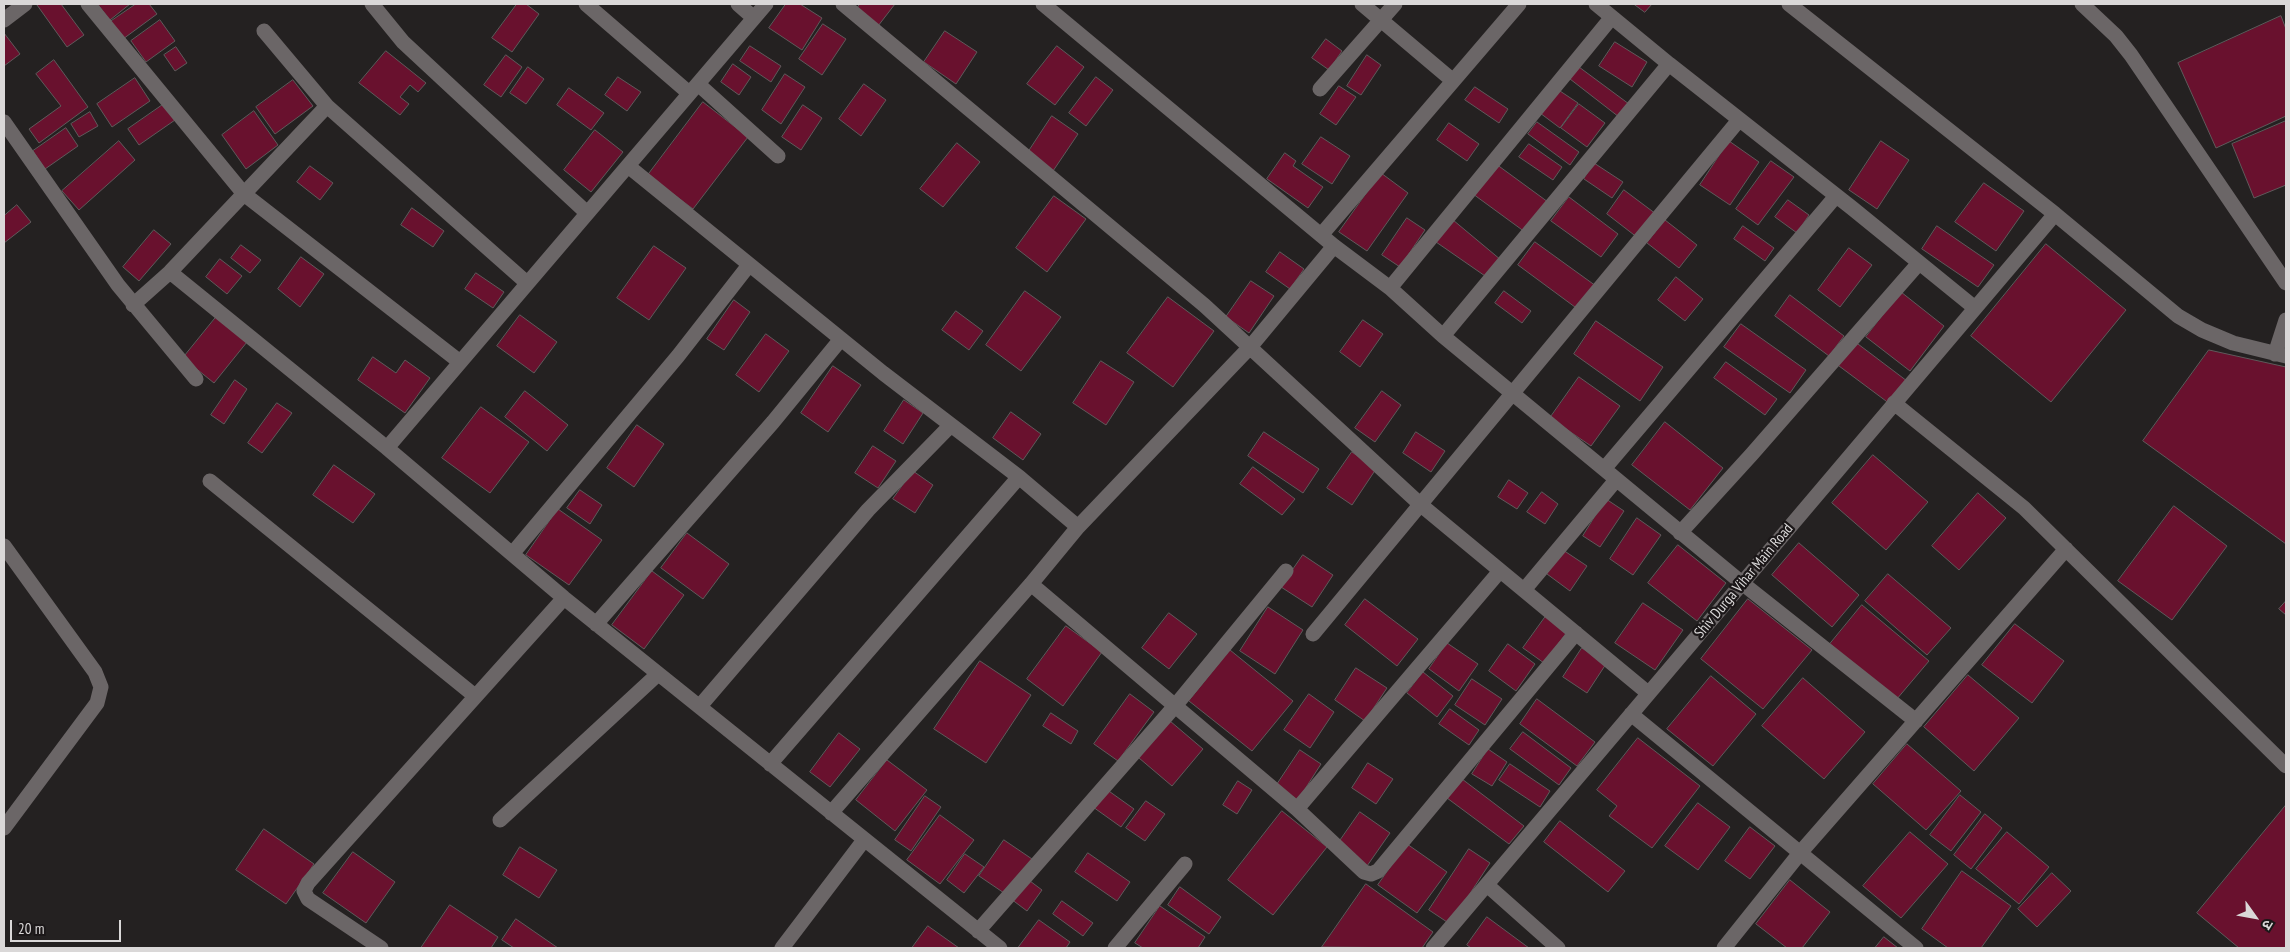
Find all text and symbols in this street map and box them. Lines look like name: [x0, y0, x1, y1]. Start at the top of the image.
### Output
street label: Shiv Durga Vihar Main Road: [1691, 520, 1797, 642]
north arrow: [2230, 892, 2280, 942]
scale bar: [12, 910, 124, 942]
text: उ: [2258, 917, 2278, 933]
text: 20 m: [18, 919, 44, 938]

